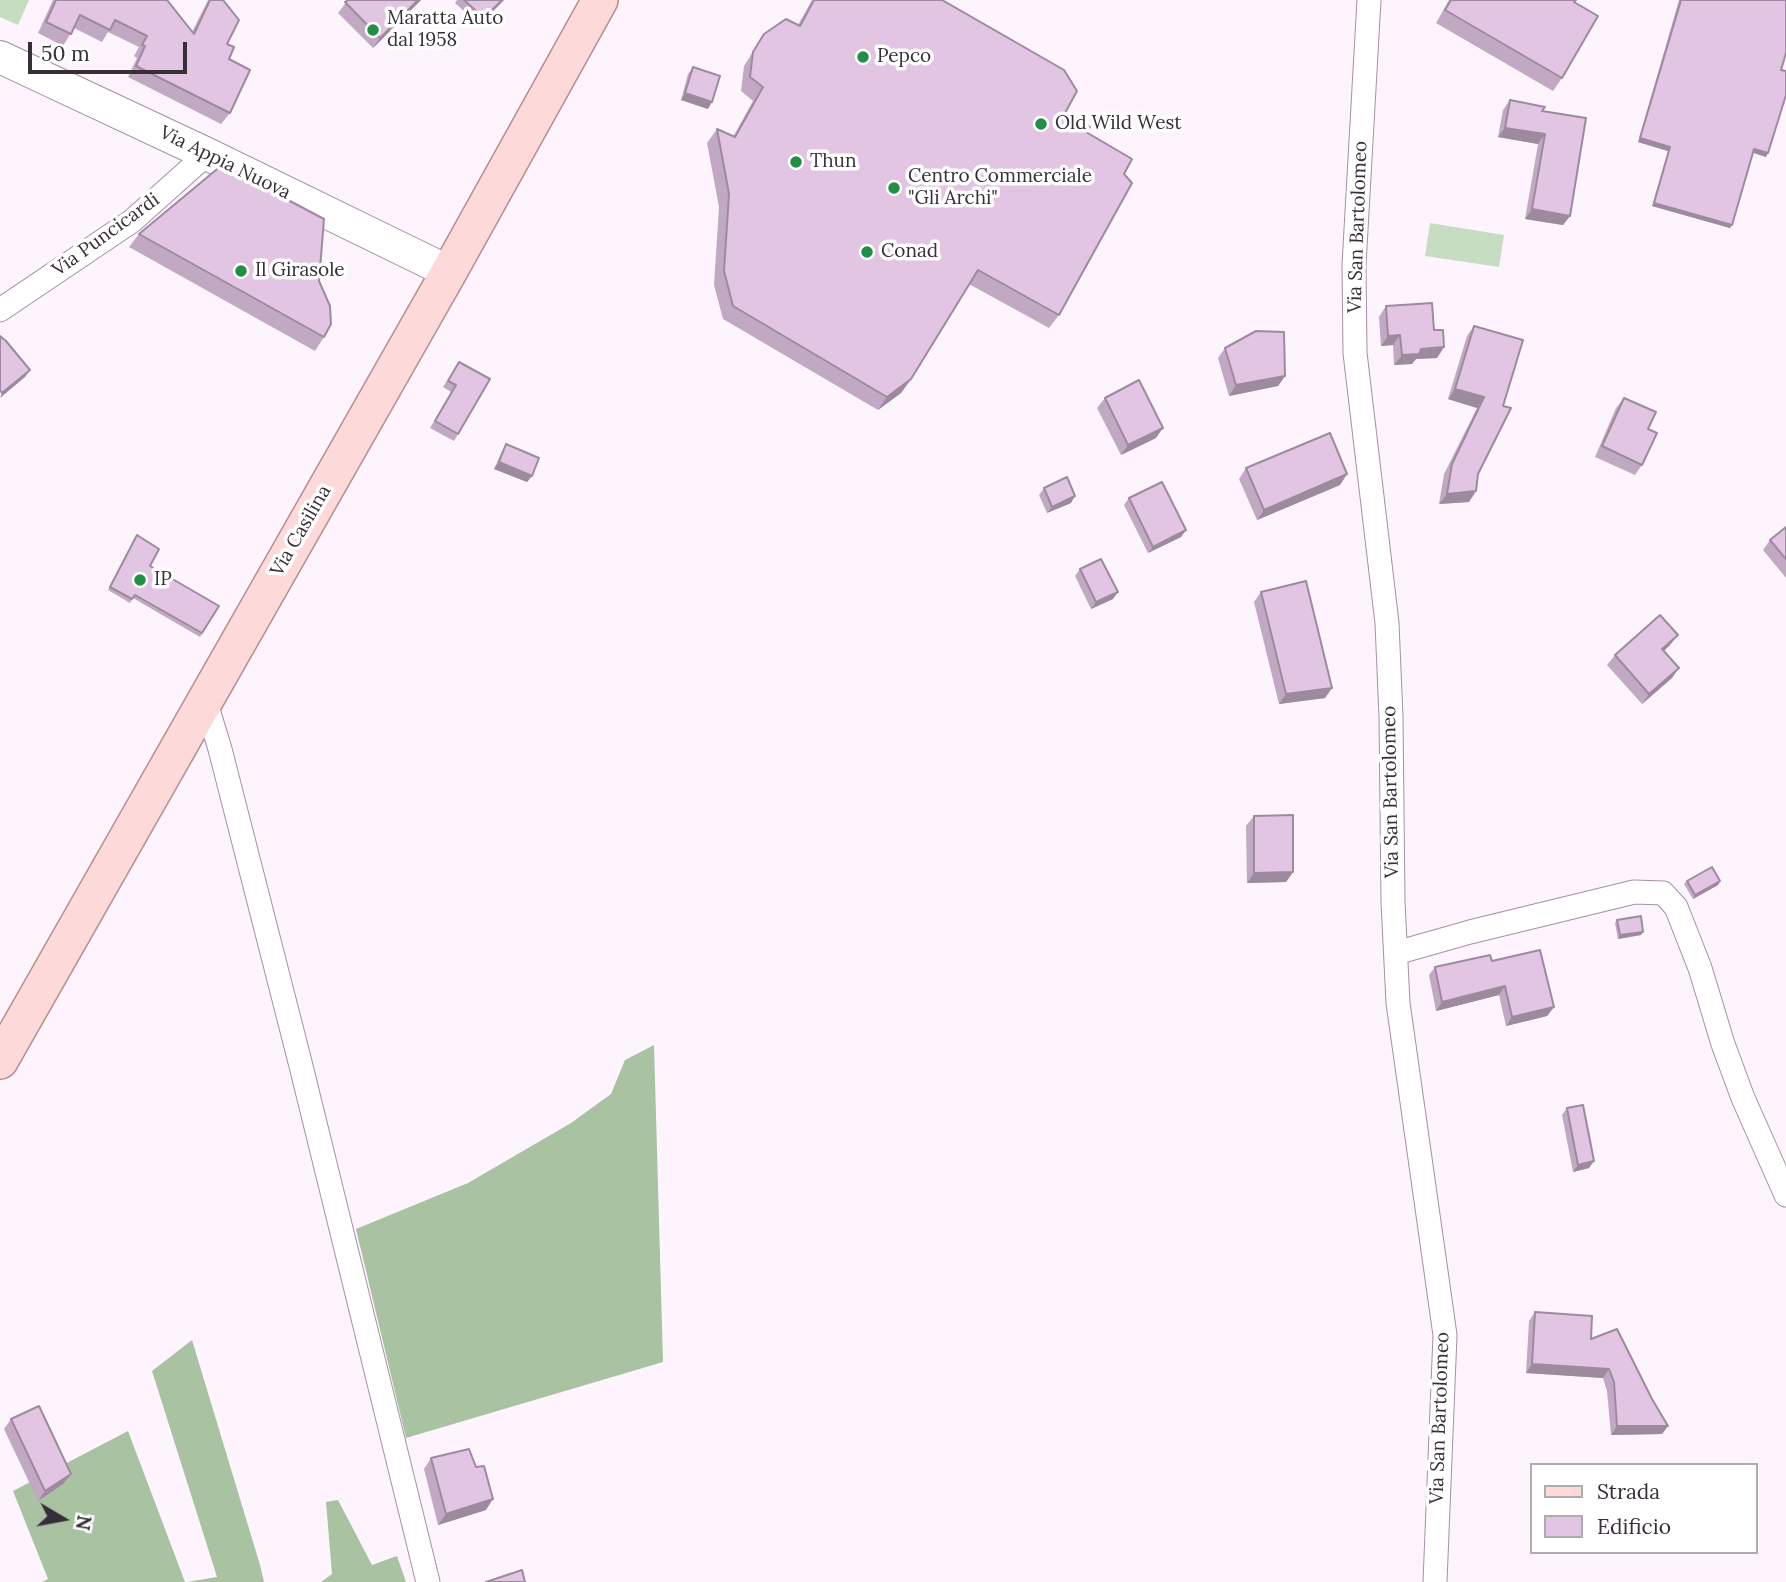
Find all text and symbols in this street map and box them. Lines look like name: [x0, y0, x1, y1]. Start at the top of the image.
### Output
place label: Maratta Auto dal 1958: [387, 8, 503, 52]
marker: Maratta Auto dal 1958: [365, 22, 381, 38]
scale bar: [32, 28, 191, 72]
text: 50 m: [41, 40, 90, 67]
place label: Pepco: [877, 46, 931, 68]
marker: Pepco: [855, 49, 871, 65]
place label: Old Wild West: [1055, 113, 1182, 135]
marker: Old Wild West: [1033, 116, 1049, 132]
street label: Via Appia Nuova: [156, 121, 294, 205]
street label: Via San Bartolomeo: [1344, 140, 1372, 314]
place label: Thun: [810, 151, 856, 173]
marker: Thun: [788, 154, 804, 170]
place label: Centro Commerciale "Gli Archi": [908, 166, 1092, 210]
marker: Centro Commerciale "Gli Archi": [886, 180, 902, 196]
street label: Via Puncicardi: [48, 189, 164, 281]
place label: Conad: [881, 241, 938, 263]
marker: Conad: [859, 244, 875, 260]
place label: Il Girasole: [255, 260, 345, 282]
marker: Il Girasole: [233, 263, 249, 279]
street label: Via Casilina: [266, 481, 336, 581]
place label: IP: [154, 569, 172, 591]
marker: IP: [132, 572, 148, 588]
street label: Via San Bartolomeo: [1378, 706, 1404, 878]
street label: Via San Bartolomeo: [1426, 1331, 1454, 1505]
legend: [1530, 1463, 1758, 1554]
text: Strada: [1597, 1478, 1660, 1505]
north arrow: [28, 1484, 98, 1554]
text: N: [71, 1513, 97, 1532]
text: Edificio: [1597, 1513, 1671, 1540]

